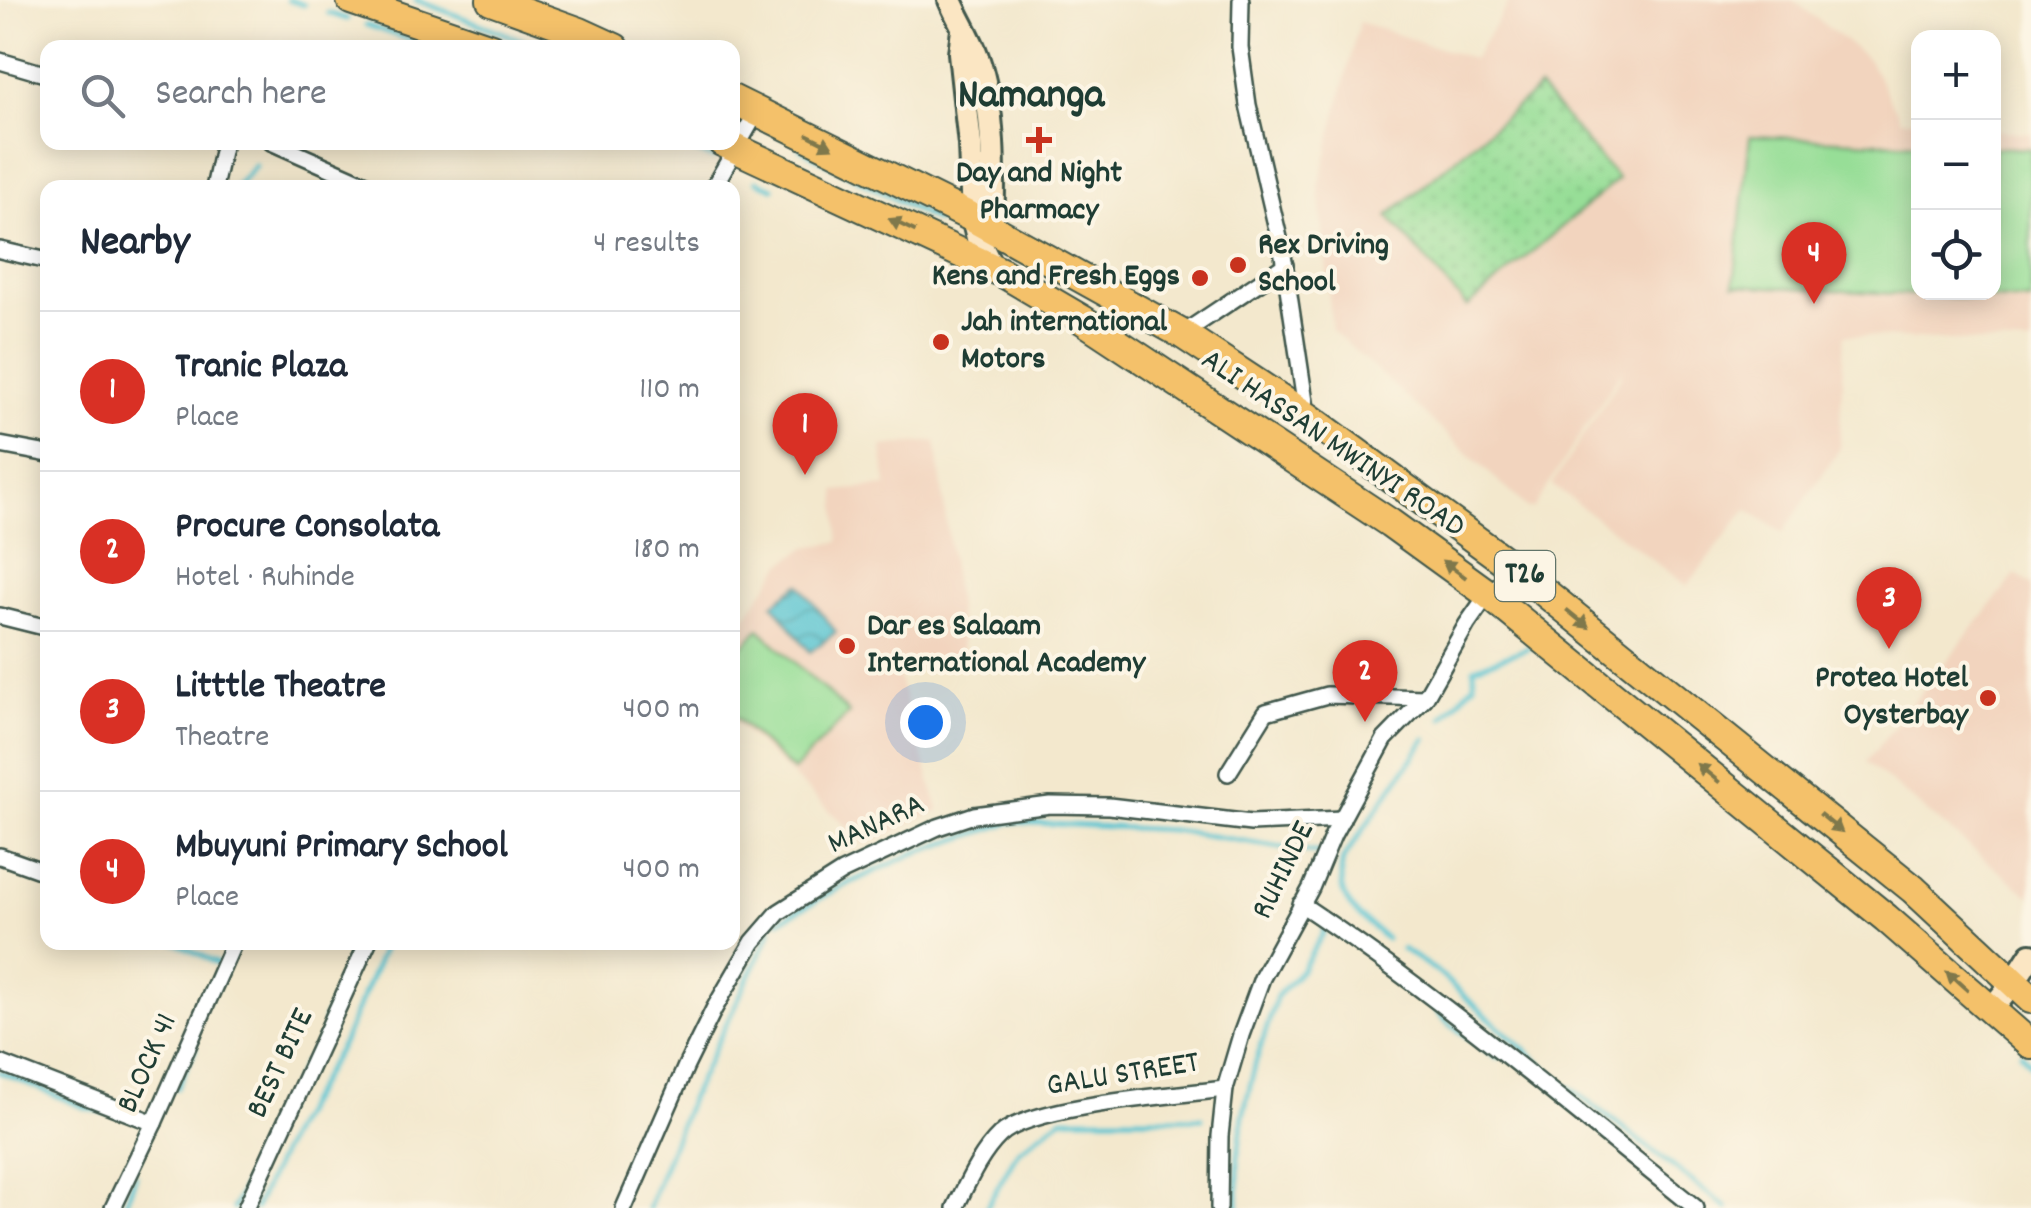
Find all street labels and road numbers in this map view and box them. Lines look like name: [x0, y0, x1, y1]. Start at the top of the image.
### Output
street label: ALI HASSAN MWINYI ROAD: [1191, 339, 1473, 551]
road number: T26: [1495, 551, 1555, 601]
street label: MANARA: [821, 783, 933, 869]
street label: RUHINDE: [1241, 814, 1329, 928]
street label: BEST BITE: [237, 1001, 328, 1126]
street label: BLOCK 41: [107, 1007, 191, 1121]
street label: GALU STREET: [1043, 1041, 1203, 1111]

